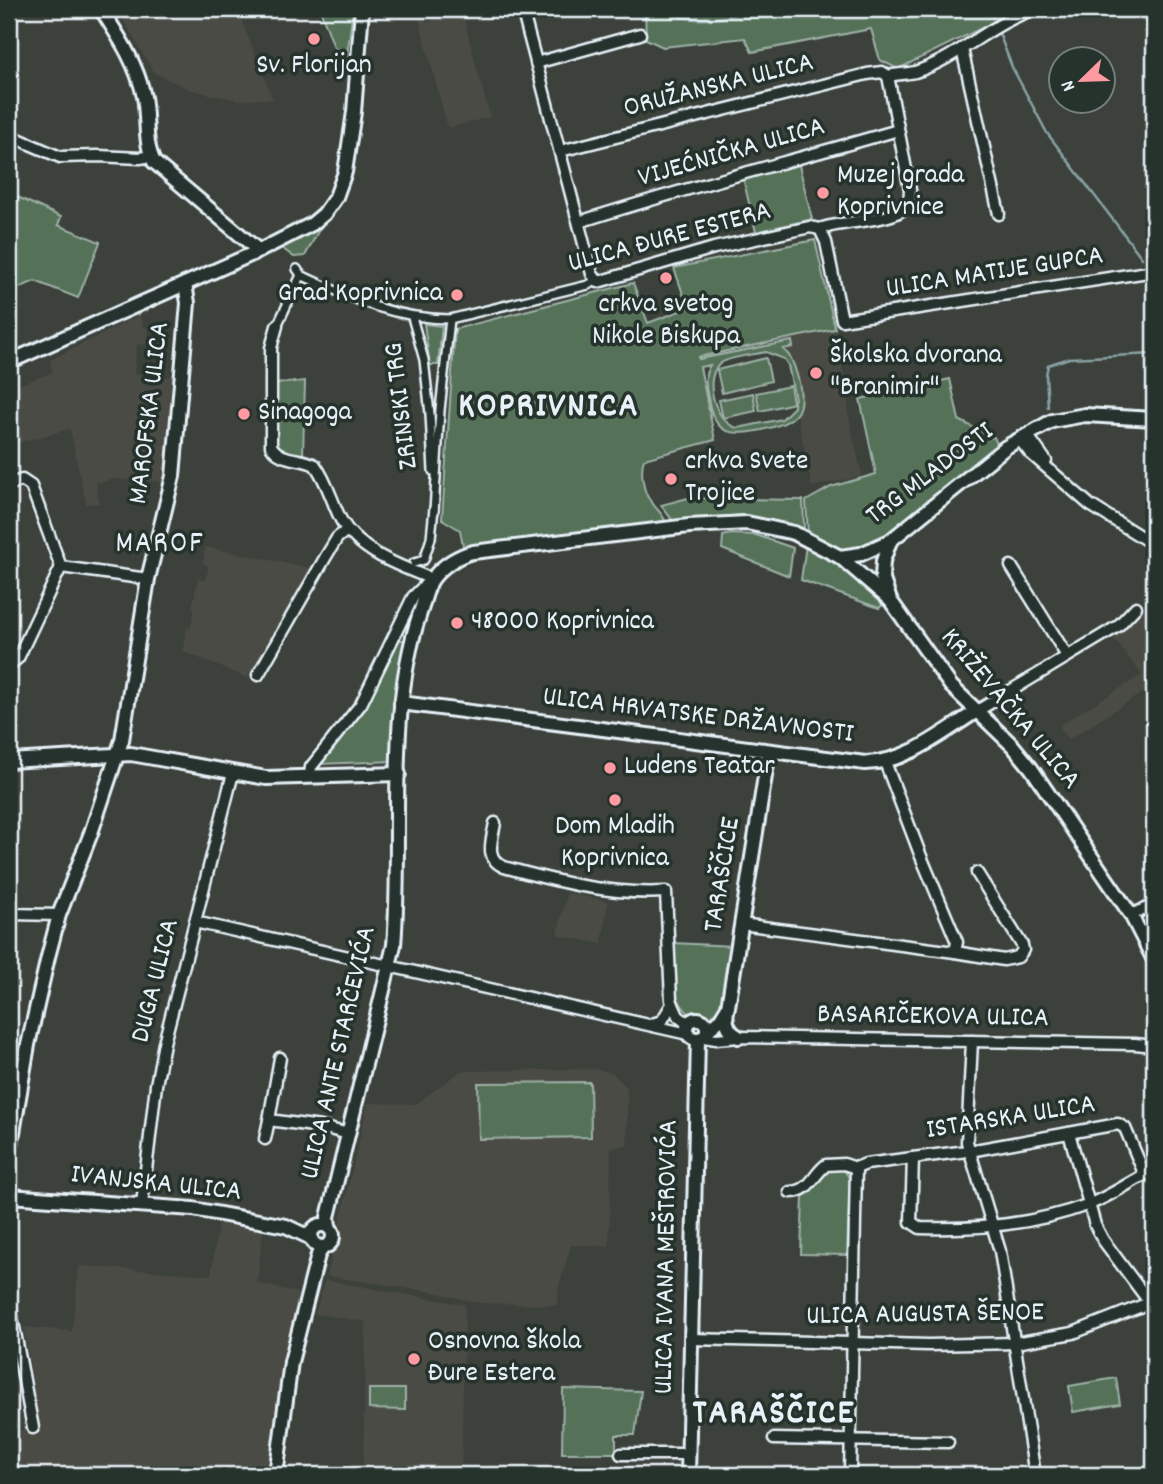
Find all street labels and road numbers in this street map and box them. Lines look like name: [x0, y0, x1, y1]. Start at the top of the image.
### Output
street label: ORUŽANSKA ULICA: [620, 44, 818, 130]
street label: VIJEĆNIČKA ULICA: [634, 108, 830, 200]
street label: ULICA ĐURE ESTERA: [564, 193, 776, 285]
street label: ULICA MATIJE GUPCA: [883, 237, 1107, 311]
street label: MAROFSKA ULICA: [120, 319, 182, 507]
street label: ZRINSKI TRG: [375, 340, 431, 472]
street label: TRG MLADOSTI: [859, 413, 1004, 536]
street label: KRIŽEVAČKA ULICA: [929, 620, 1089, 800]
street label: ULICA HRVATSKE DRŽAVNOSTI: [540, 678, 856, 756]
street label: TARAŠČICE: [695, 814, 753, 935]
street label: DUGA ULICA: [122, 915, 192, 1047]
street label: ULICA ANTE STARČEVIĆA: [291, 922, 389, 1184]
street label: BASARIČEKOVA ULICA: [817, 996, 1049, 1040]
street label: ISTARSKA ULICA: [923, 1086, 1099, 1152]
street label: ULICA IVANA MEŠTROVIĆA: [646, 1119, 690, 1395]
street label: IVANJSKA ULICA: [69, 1156, 243, 1214]
street label: ULICA AUGUSTA ŠENOE: [806, 1294, 1044, 1338]

